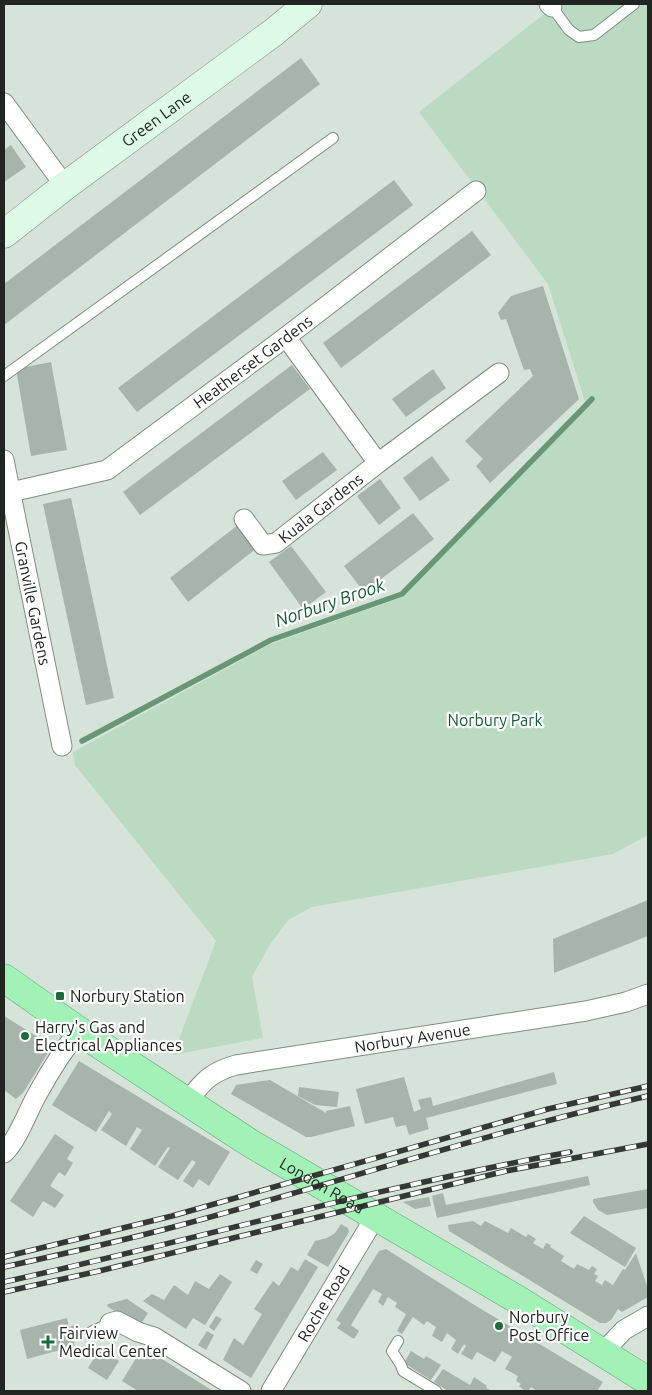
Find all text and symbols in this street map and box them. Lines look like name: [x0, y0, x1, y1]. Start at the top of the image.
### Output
street label: Green Lane: [118, 87, 194, 150]
street label: Heatherset Gardens: [190, 311, 316, 412]
street label: Kuala Gardens: [275, 469, 366, 547]
street label: Granville Gardens: [12, 540, 54, 667]
water label: Norbury Brook: [272, 574, 388, 630]
park label: Norbury Park: [448, 711, 542, 729]
place label: Norbury Station: [70, 987, 185, 1005]
marker: Norbury Station: [54, 990, 66, 1002]
place label: Harry's Gas and Electrical Appliances: [35, 1018, 182, 1054]
street label: Norbury Avenue: [353, 1020, 472, 1056]
marker: Harry's Gas and Electrical Appliances: [19, 1030, 31, 1042]
street label: London Road: [277, 1154, 368, 1217]
street label: Roche Road: [294, 1262, 353, 1345]
place label: Norbury Post Office: [509, 1308, 589, 1344]
marker: Norbury Post Office: [493, 1320, 505, 1332]
place label: Fairview Medical Center: [59, 1324, 167, 1360]
marker: Fairview Medical Center: [41, 1335, 55, 1349]

